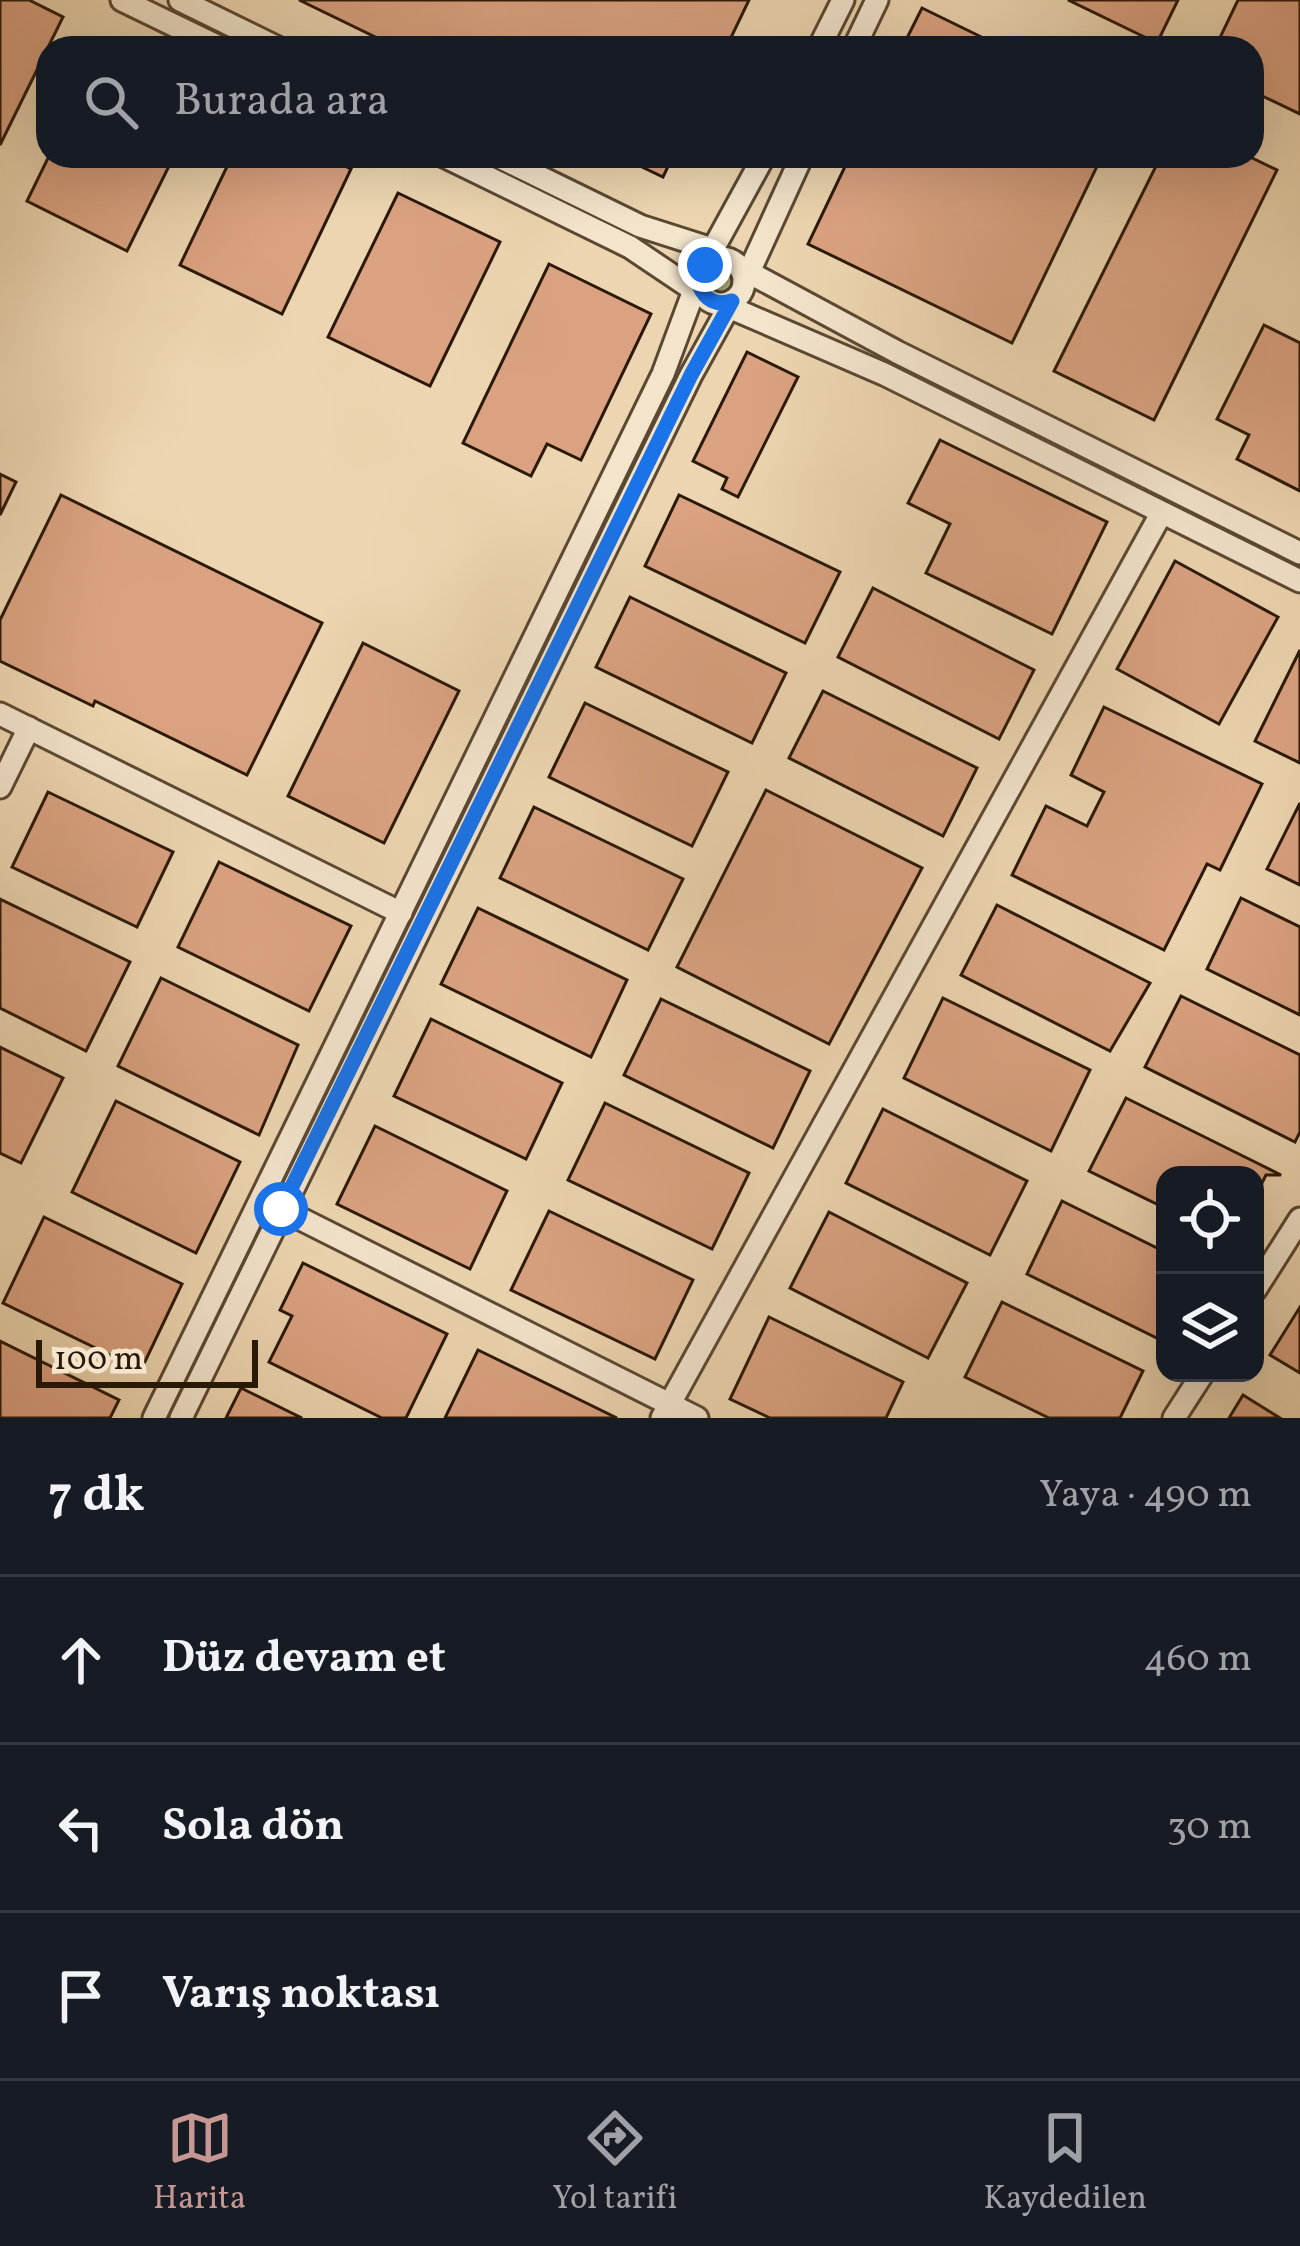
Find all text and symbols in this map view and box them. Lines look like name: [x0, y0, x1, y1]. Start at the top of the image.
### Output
search box: [36, 36, 1264, 168]
icon: search: [78, 69, 144, 135]
text: Burada ara: [174, 71, 389, 134]
route end: [678, 238, 732, 292]
map controls: [1156, 1166, 1264, 1382]
button: locate: [1156, 1166, 1264, 1274]
route start: [254, 1182, 308, 1236]
button: layers: [1156, 1274, 1264, 1382]
scale bar: [36, 1334, 258, 1387]
text: 100 m: [54, 1338, 143, 1384]
text: 7 dk: [48, 1461, 145, 1532]
text: Yaya · 490 m: [1039, 1469, 1252, 1523]
icon: ahead: [48, 1627, 114, 1693]
text: Düz devam et: [162, 1628, 446, 1691]
text: 460 m: [1144, 1633, 1252, 1687]
icon: left: [48, 1795, 114, 1861]
text: Sola dön: [162, 1796, 344, 1859]
text: 30 m: [1167, 1801, 1252, 1855]
icon: arrive: [48, 1963, 114, 2029]
text: Varış noktası: [162, 1964, 440, 2027]
tab: Harita: [153, 2105, 246, 2223]
tab: Yol tarifi: [552, 2105, 677, 2223]
tab: Kaydedilen: [984, 2105, 1147, 2223]

